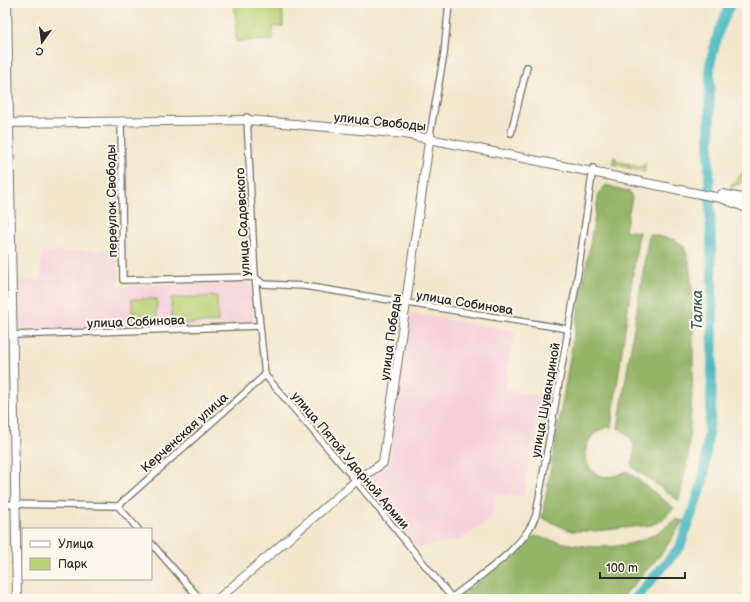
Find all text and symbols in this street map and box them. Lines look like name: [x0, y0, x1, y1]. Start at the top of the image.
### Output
north arrow: [22, 22, 62, 62]
text: С: [34, 44, 45, 58]
street label: улица Свободы: [333, 109, 427, 135]
street label: переулок Свободы: [103, 144, 121, 258]
street label: улица Садовского: [232, 167, 254, 277]
street label: улица Собинова: [415, 287, 515, 319]
water label: Талка: [689, 290, 706, 330]
street label: улица Победы: [377, 293, 405, 382]
street label: улица Собинова: [87, 312, 186, 332]
street label: улица Шувандиной: [528, 341, 564, 459]
street label: Керченская улица: [138, 389, 232, 476]
street label: улица Пятой Ударной Армии: [288, 389, 413, 533]
legend: [22, 528, 152, 580]
text: Улица: [58, 537, 94, 552]
scale bar: [600, 554, 685, 580]
text: Парк: [58, 557, 88, 572]
text: 100 m: [606, 561, 638, 576]

